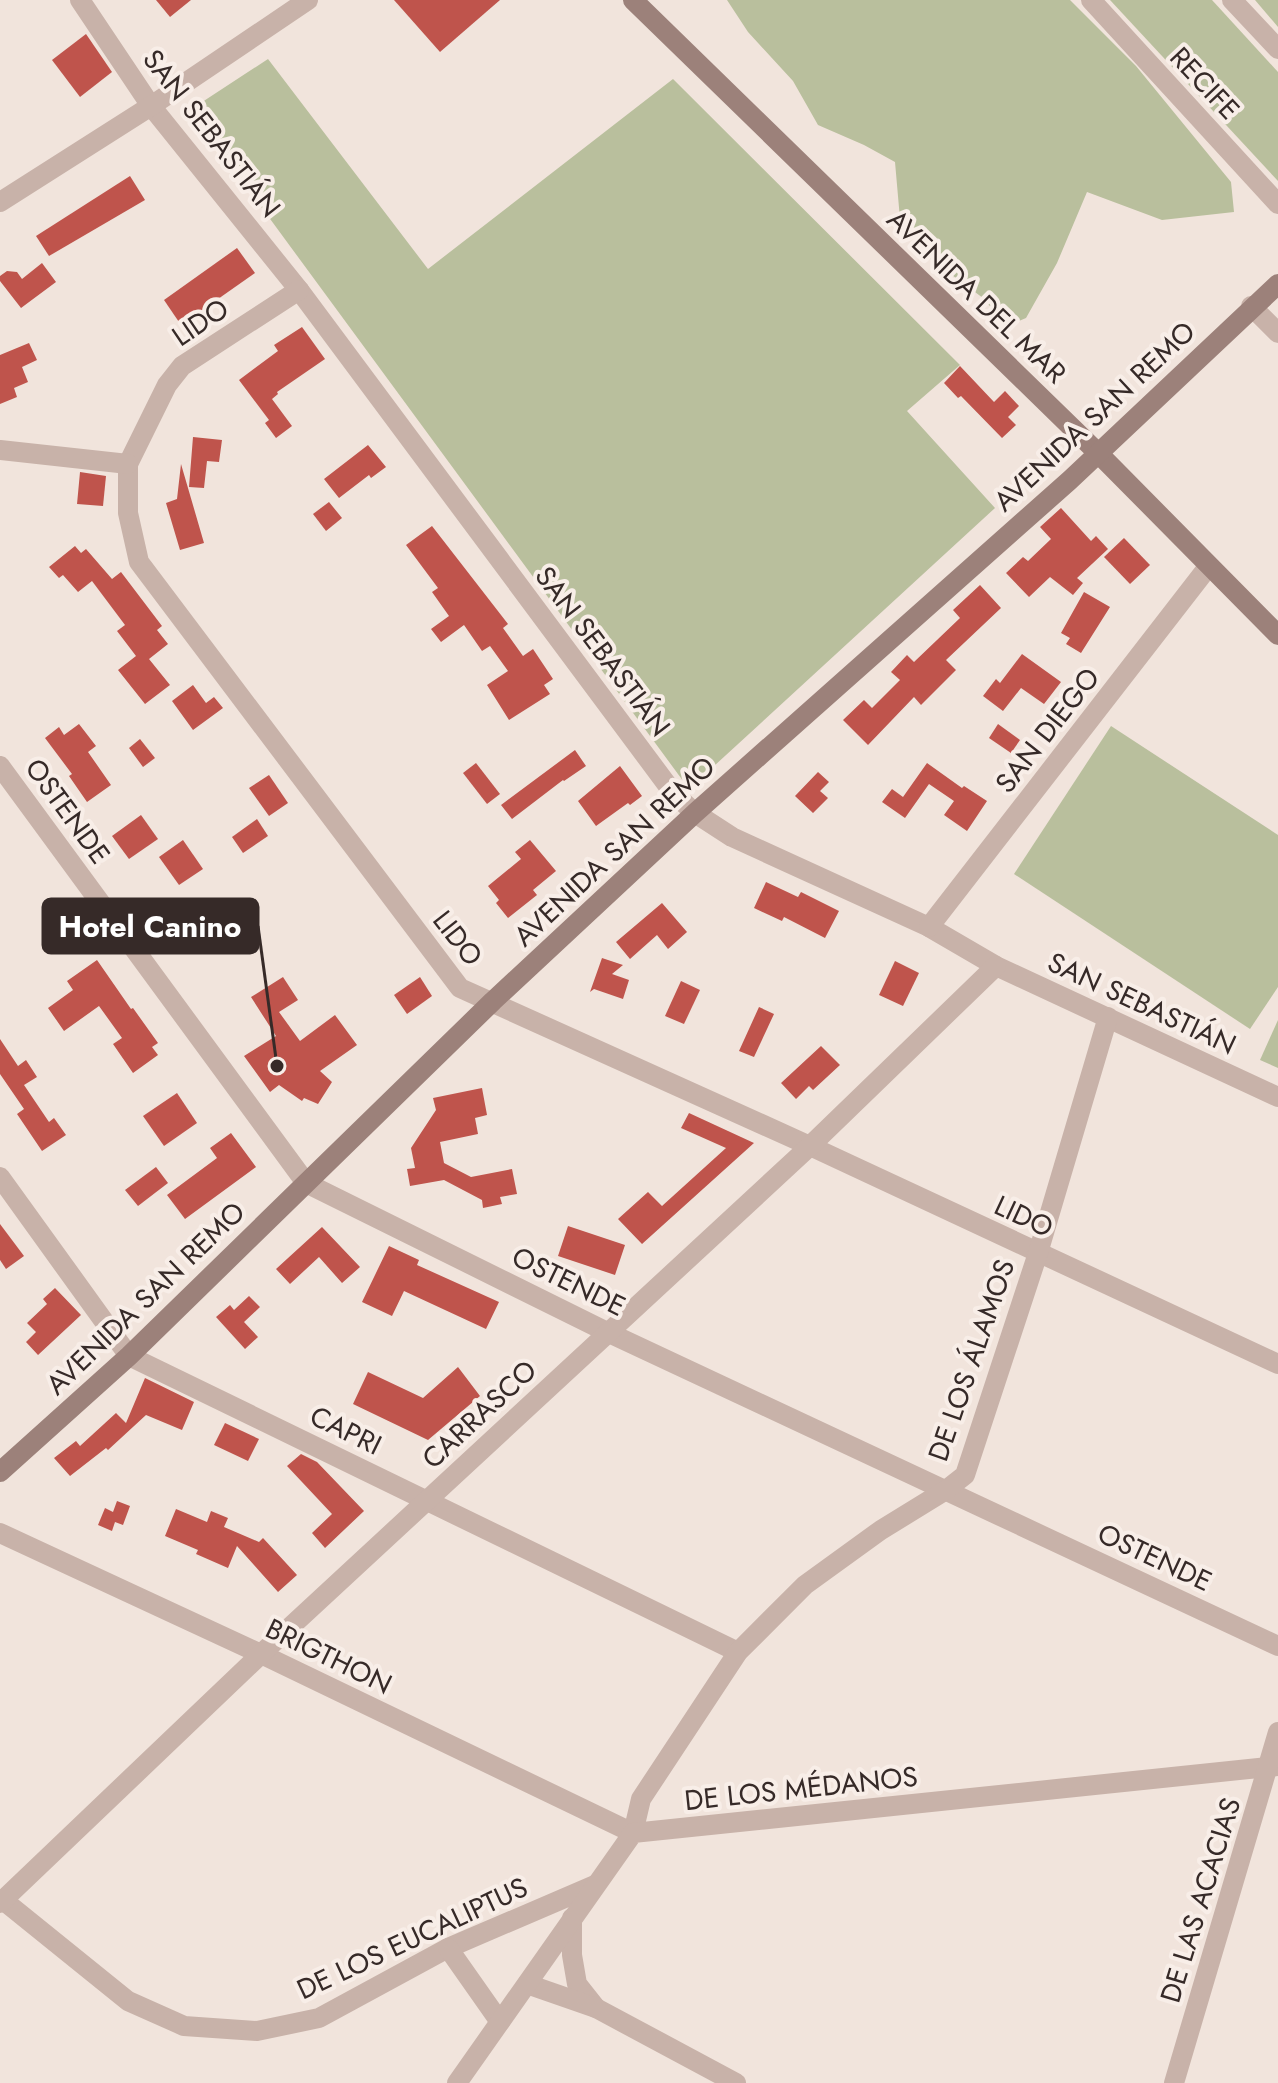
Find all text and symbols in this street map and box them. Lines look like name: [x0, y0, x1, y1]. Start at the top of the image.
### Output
street label: RECIFE: [1160, 38, 1249, 129]
street label: SAN SEBASTIÁN: [133, 40, 290, 226]
street label: AVENIDA DEL MAR: [878, 200, 1076, 393]
street label: LIDO: [164, 288, 237, 356]
street label: AVENIDA SAN REMO: [984, 312, 1205, 521]
street label: SAN SEBASTIÁN: [525, 558, 680, 745]
street label: SAN DIEGO: [985, 659, 1109, 802]
street label: AVENIDA SAN REMO: [504, 747, 725, 956]
street label: OSTENDE: [15, 750, 120, 873]
callout: Hotel Canino: [43, 899, 258, 953]
street label: LIDO: [423, 902, 492, 975]
text: Hotel Canino: [59, 905, 241, 948]
street label: SAN SEBASTIÁN: [1041, 942, 1243, 1065]
street label: LIDO: [988, 1185, 1060, 1248]
street label: AVENIDA SAN REMO: [37, 1192, 254, 1404]
street label: OSTENDE: [505, 1236, 633, 1327]
street label: DE LOS ÁLAMOS: [918, 1254, 1025, 1467]
street label: CARRASCO: [413, 1350, 546, 1478]
street label: CAPRI: [303, 1396, 389, 1465]
street label: OSTENDE: [1091, 1513, 1219, 1602]
street label: BRIGTHON: [259, 1608, 399, 1705]
street label: DE LOS MÉDANOS: [682, 1756, 920, 1821]
street label: DE LAS ACACIAS: [1150, 1793, 1251, 2008]
street label: DE LOS EUCALIPTUS: [290, 1867, 534, 2010]

